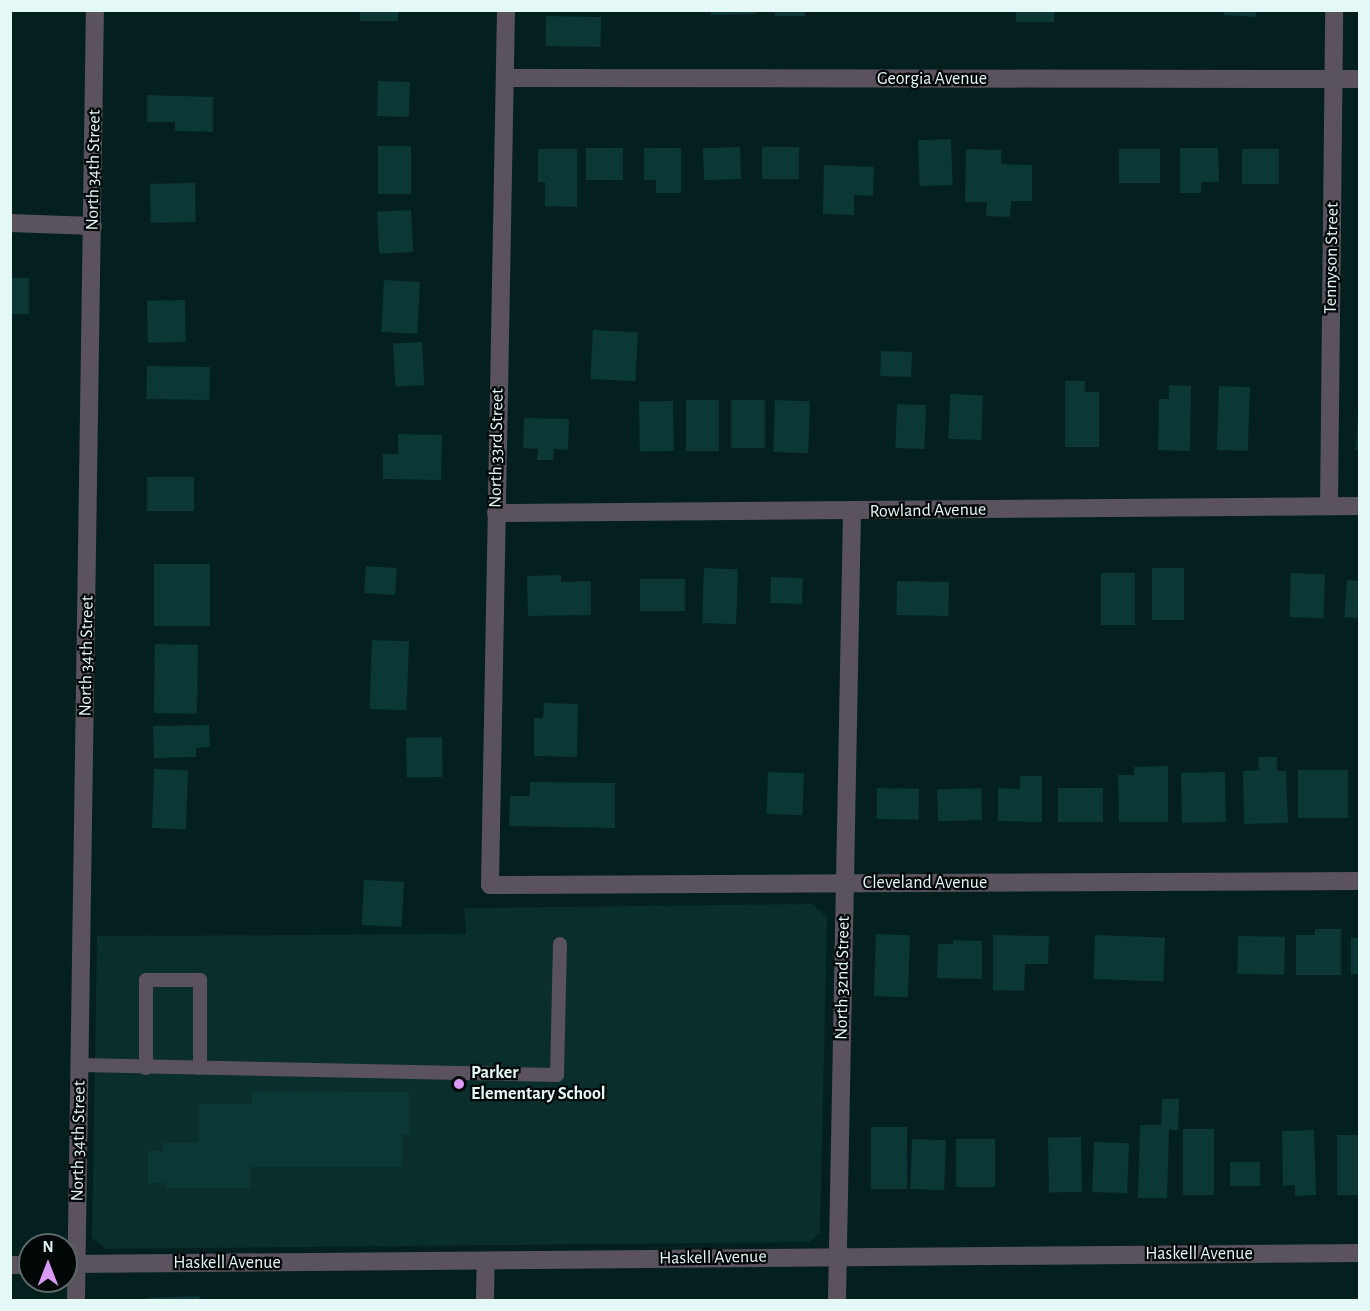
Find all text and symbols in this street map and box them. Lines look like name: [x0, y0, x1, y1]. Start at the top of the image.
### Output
street label: Georgia Avenue: [877, 68, 987, 90]
street label: North 34th Street: [82, 109, 106, 231]
street label: Tennyson Street: [1320, 202, 1344, 314]
street label: North 33rd Street: [485, 388, 509, 508]
street label: Rowland Avenue: [869, 499, 987, 523]
street label: North 34th Street: [75, 595, 99, 717]
street label: Cleveland Avenue: [863, 872, 987, 894]
street label: North 32nd Street: [831, 916, 855, 1040]
place label: Parker Elementary School: [471, 1063, 606, 1106]
marker: Parker Elementary School: [452, 1077, 466, 1091]
street label: North 34th Street: [67, 1080, 91, 1202]
north arrow: [18, 1233, 78, 1293]
text: N: [42, 1239, 54, 1255]
street label: Haskell Avenue: [1145, 1243, 1253, 1265]
street label: Haskell Avenue: [659, 1246, 767, 1270]
street label: Haskell Avenue: [173, 1252, 281, 1274]

